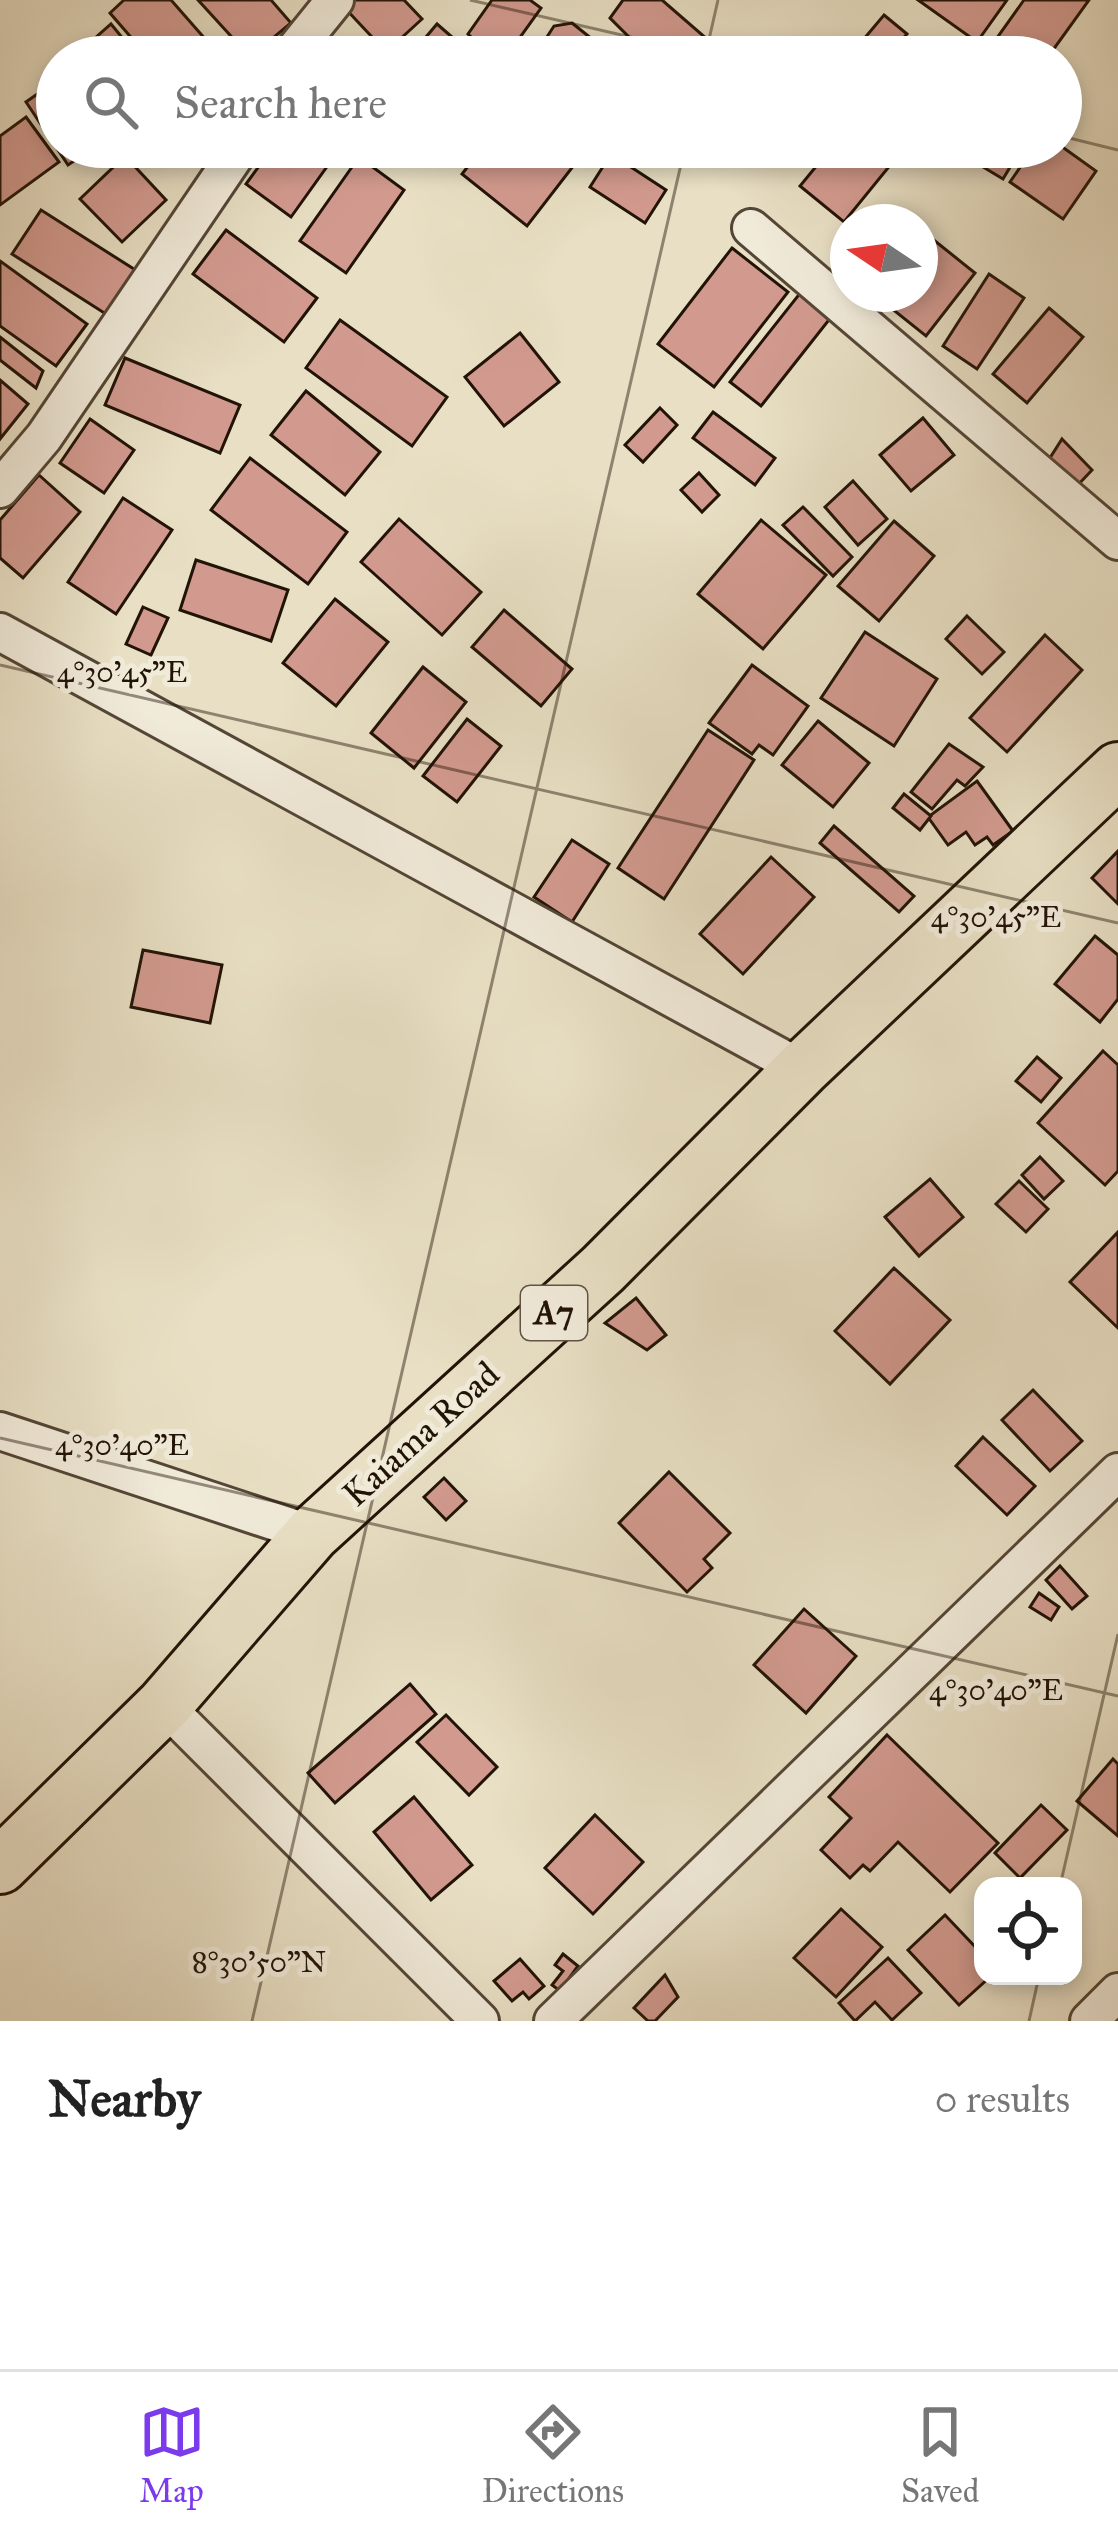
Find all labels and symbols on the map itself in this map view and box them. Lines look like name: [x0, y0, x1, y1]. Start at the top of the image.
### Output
north arrow: [830, 204, 938, 312]
text: 4°30'45"E: [57, 654, 187, 690]
text: 4°30'45"E: [931, 899, 1061, 935]
road number: A7: [521, 1286, 587, 1340]
street label: Kaiama Road: [334, 1352, 508, 1516]
text: 4°30'40"E: [55, 1427, 189, 1463]
text: 4°30'40"E: [929, 1672, 1063, 1708]
text: 8°30'50"N: [192, 1944, 326, 1980]

